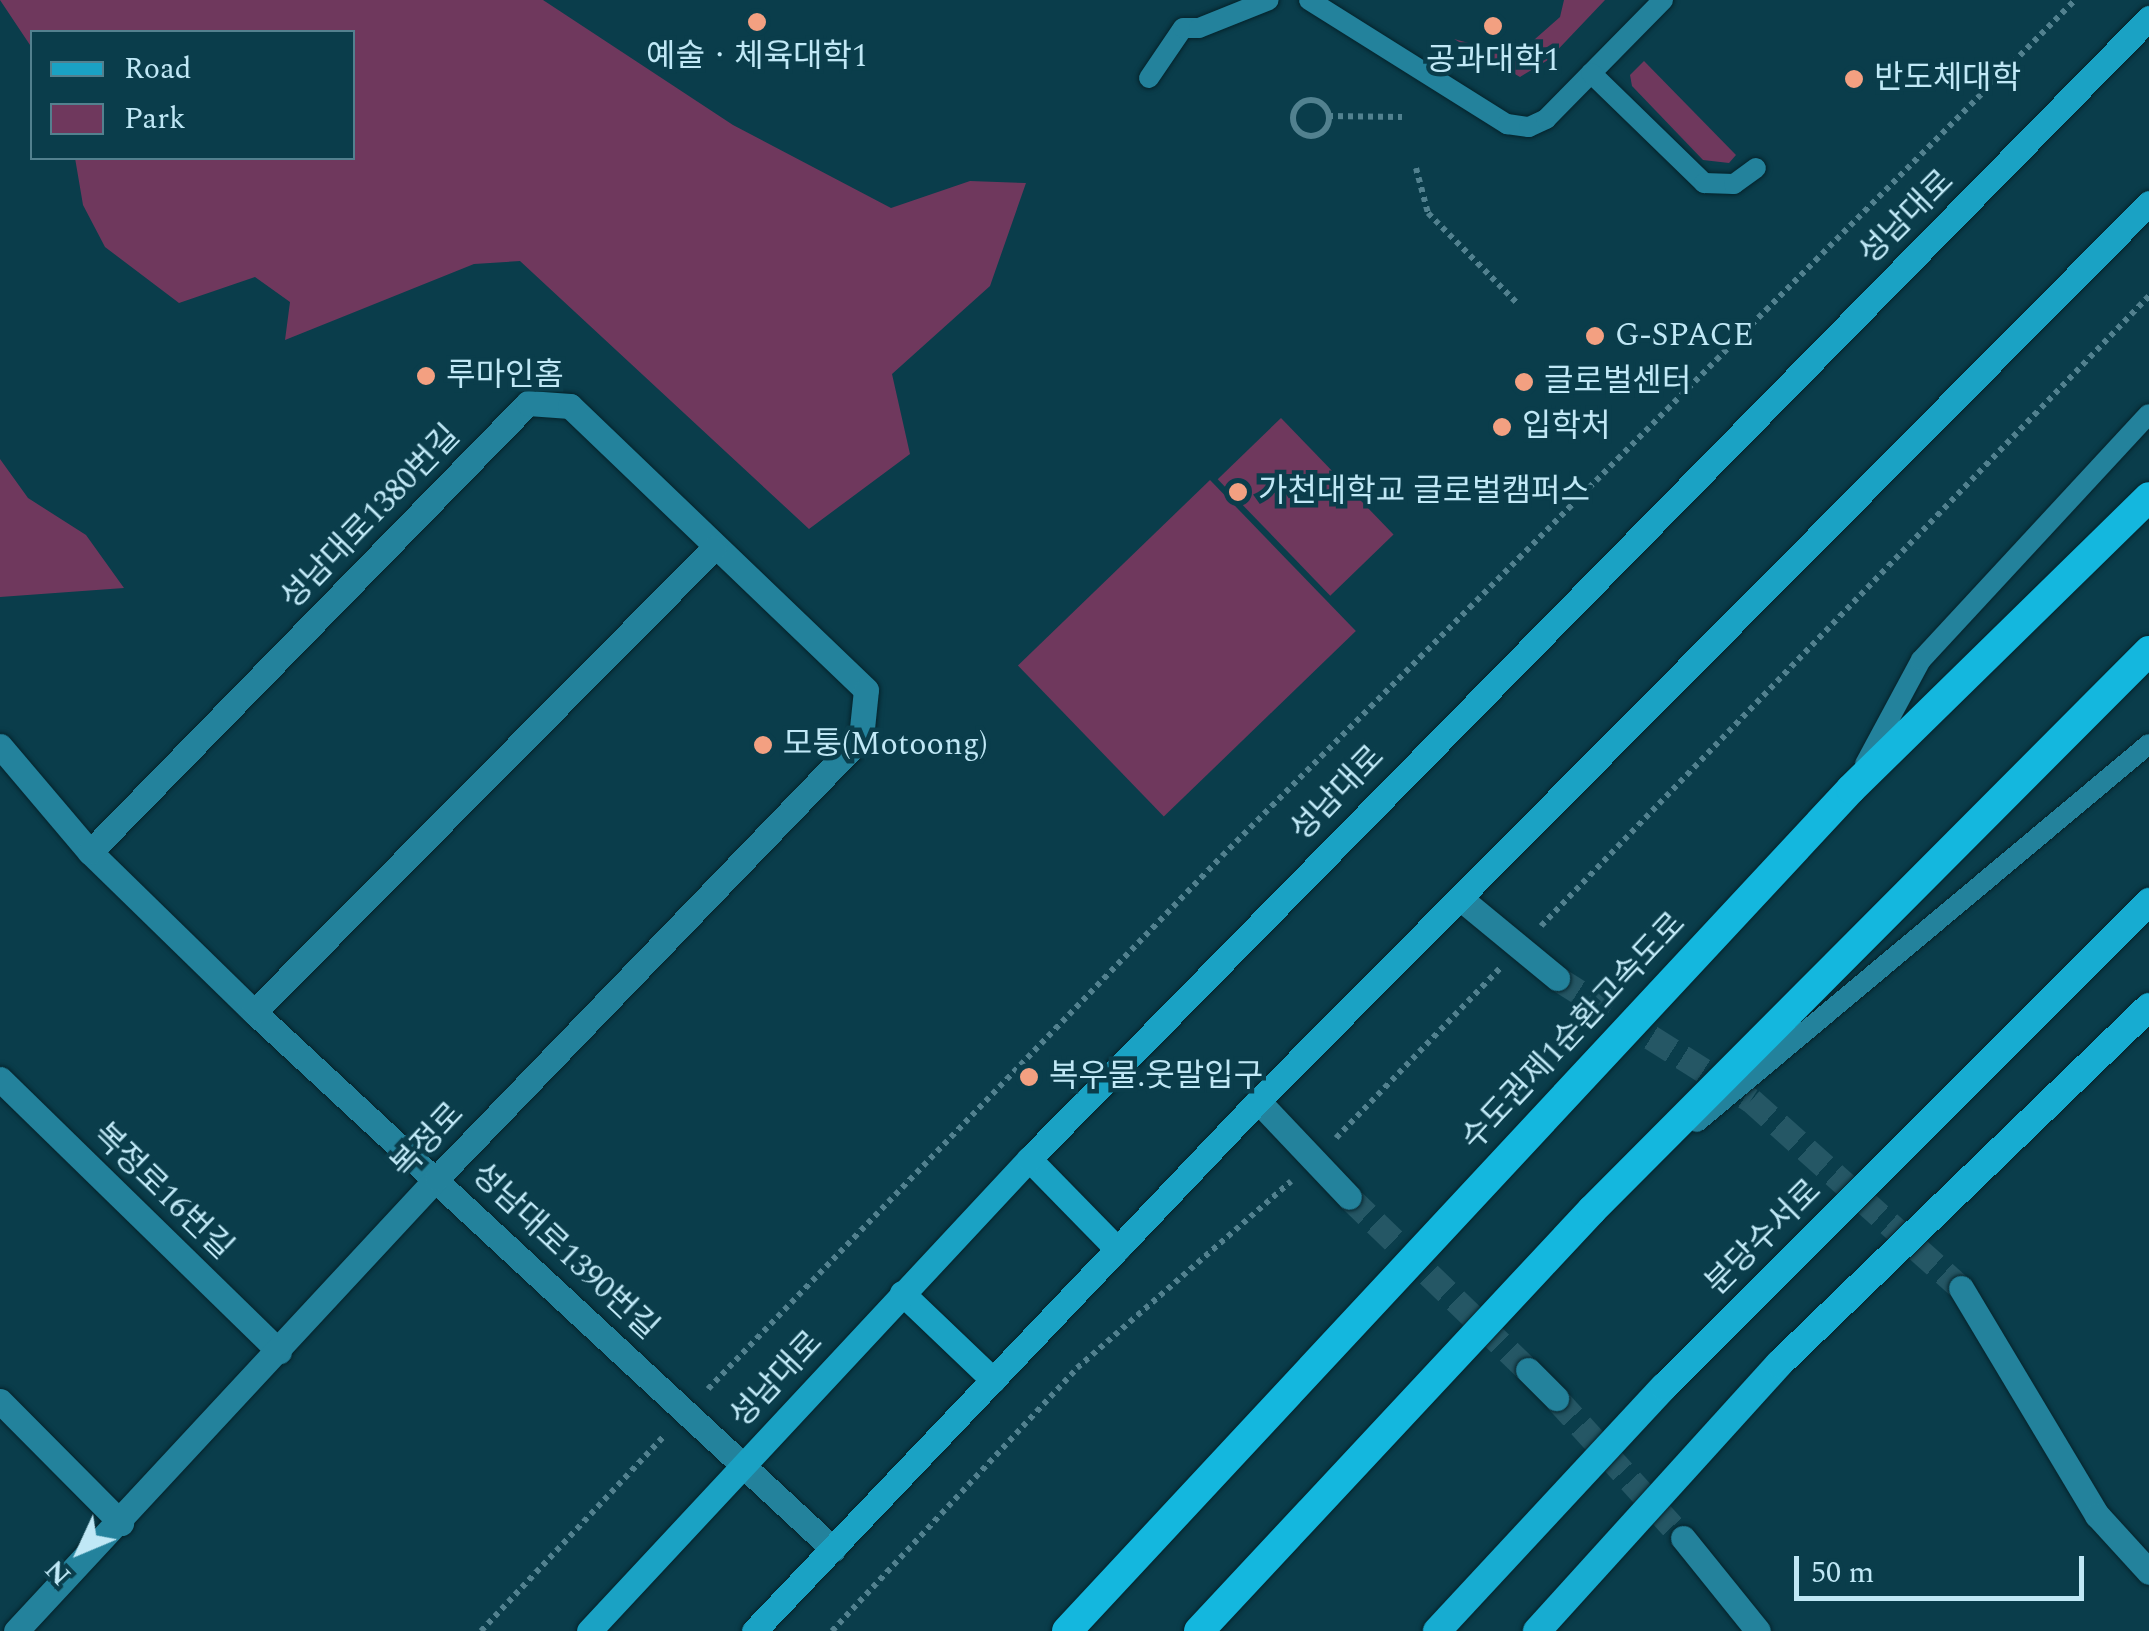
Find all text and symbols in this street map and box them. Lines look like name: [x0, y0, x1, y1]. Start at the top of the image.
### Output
marker: 예술ㆍ체육대학1: [746, 11, 768, 33]
marker: 공과대학1: [1482, 15, 1504, 37]
legend: [30, 30, 355, 160]
place label: 예술ㆍ체육대학1: [646, 38, 868, 76]
place label: 공과대학1: [1426, 42, 1560, 80]
text: Road: [124, 46, 192, 92]
place label: 반도체대학: [1874, 60, 2021, 98]
marker: 반도체대학: [1843, 68, 1865, 90]
text: Park: [124, 96, 186, 142]
street label: 성남대로: [1852, 163, 1962, 273]
place label: G-SPACE: [1615, 317, 1754, 355]
marker: G-SPACE: [1584, 325, 1606, 347]
place label: 루마인홈: [446, 357, 564, 395]
place label: 글로벌센터: [1544, 363, 1691, 401]
marker: 루마인홈: [415, 365, 437, 387]
marker: 글로벌센터: [1513, 371, 1535, 393]
place label: 입학처: [1522, 408, 1610, 446]
marker: 입학처: [1491, 416, 1513, 438]
street label: 성남대로1380번길: [274, 418, 468, 618]
place label: 가천대학교 글로벌캠퍼스: [1258, 473, 1590, 511]
marker: 가천대학교 글로벌캠퍼스: [1227, 481, 1249, 503]
place label: 모퉁(Motoong): [783, 726, 988, 764]
marker: 모퉁(Motoong): [752, 734, 774, 756]
street label: 성남대로: [1283, 738, 1393, 850]
street label: 수도권제1순환고속도로: [1454, 905, 1694, 1159]
place label: 복우물.웃말입구: [1049, 1058, 1263, 1096]
marker: 복우물.웃말입구: [1018, 1066, 1040, 1088]
street label: 복정로: [384, 1096, 472, 1186]
street label: 복정로16번길: [84, 1116, 240, 1268]
street label: 성남대로1390번길: [463, 1156, 665, 1348]
street label: 분당수서로: [1698, 1172, 1830, 1304]
street label: 성남대로: [723, 1324, 831, 1436]
north arrow: [30, 1501, 130, 1601]
scale bar: [1799, 1536, 2089, 1598]
text: N: [35, 1549, 81, 1595]
text: 50 m: [1811, 1550, 1874, 1596]

